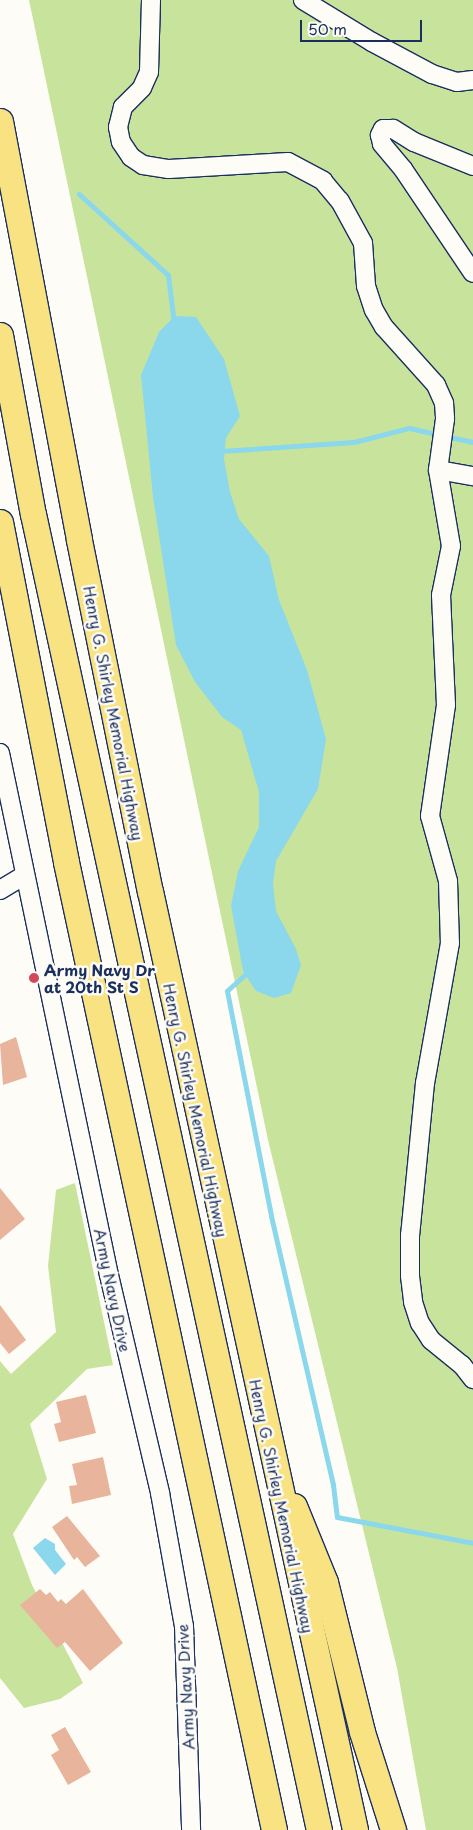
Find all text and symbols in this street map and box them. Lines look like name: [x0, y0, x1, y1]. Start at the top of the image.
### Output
scale bar: [303, 10, 426, 42]
text: 50 m: [308, 17, 347, 40]
street label: Henry G. Shirley Memorial Highway: [80, 582, 148, 844]
place label: Army Navy Dr at 20th St S: [44, 960, 155, 995]
marker: Army Navy Dr at 20th St S: [28, 972, 40, 984]
street label: Henry G. Shirley Memorial Highway: [160, 980, 232, 1240]
street label: Army Navy Drive: [91, 1226, 135, 1354]
street label: Henry G. Shirley Memorial Highway: [246, 1376, 318, 1636]
street label: Army Navy Drive: [173, 1623, 197, 1751]

